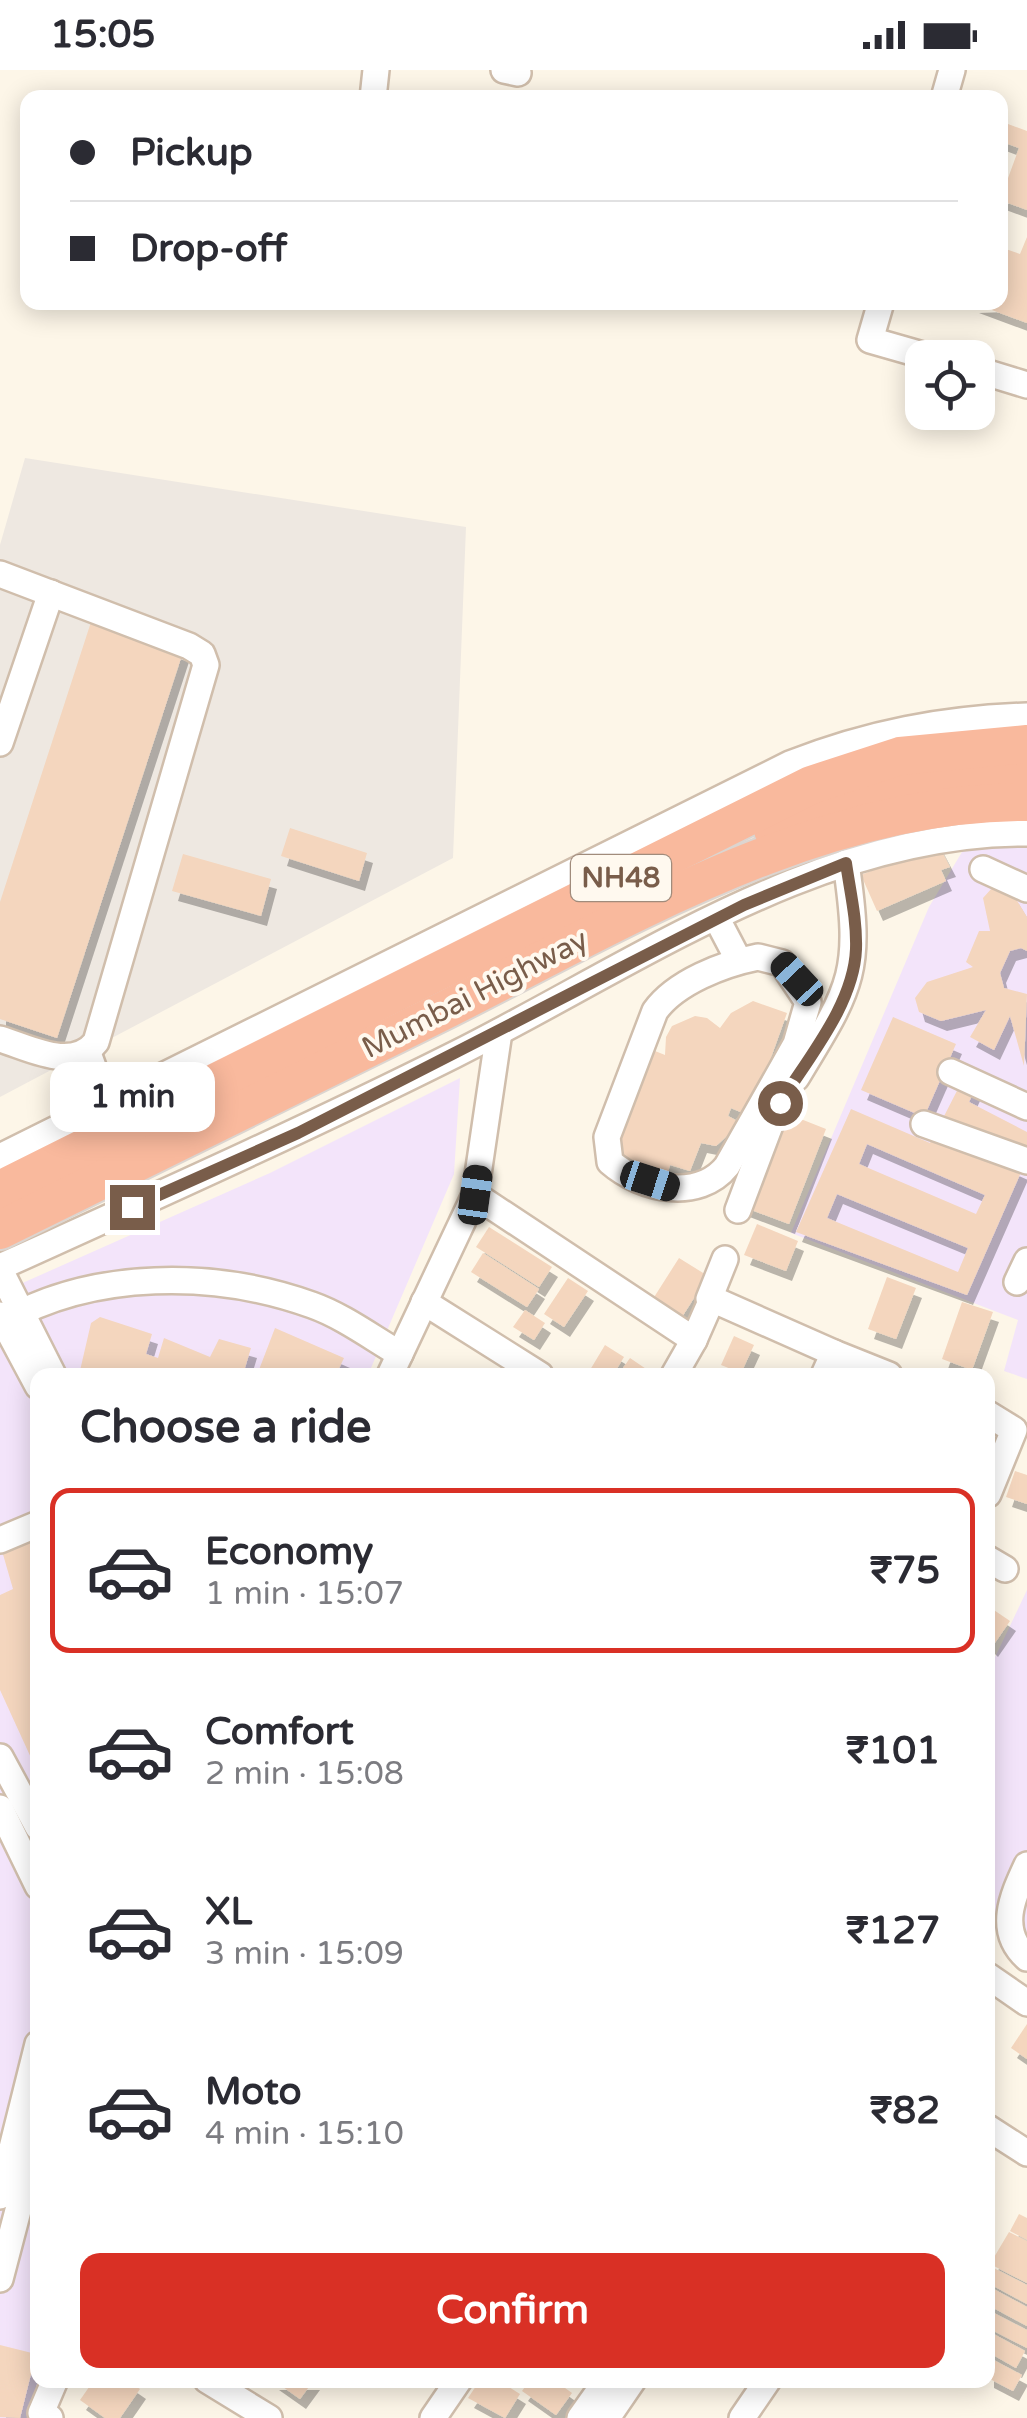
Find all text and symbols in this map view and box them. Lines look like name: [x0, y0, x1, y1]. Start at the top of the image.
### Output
text: 15:05: [50, 12, 155, 58]
text: Pickup: [130, 130, 253, 176]
text: Drop-off: [130, 226, 287, 272]
map controls: [905, 340, 995, 430]
button: locate: [905, 340, 995, 430]
road number: NH48: [571, 855, 671, 901]
street label: Mumbai Highway: [356, 921, 594, 1067]
car: [766, 947, 828, 1011]
callout: 1 min: [49, 1062, 214, 1132]
text: 1 min: [90, 1078, 175, 1116]
route start: [758, 1081, 803, 1126]
car: [617, 1157, 683, 1205]
car: [456, 1163, 494, 1227]
route end: [110, 1185, 155, 1230]
text: Choose a ride: [80, 1401, 371, 1455]
icon: car: [85, 1526, 175, 1616]
text: Economy: [205, 1529, 373, 1575]
text: ₹75: [870, 1548, 940, 1594]
text: 1 min · 15:07: [205, 1575, 404, 1613]
icon: car: [85, 1706, 175, 1796]
text: Comfort: [205, 1709, 354, 1755]
text: ₹101: [846, 1728, 940, 1774]
text: 2 min · 15:08: [205, 1755, 404, 1793]
icon: car: [85, 1886, 175, 1976]
text: XL: [205, 1889, 252, 1935]
text: ₹127: [846, 1908, 940, 1954]
text: 3 min · 15:09: [205, 1935, 404, 1973]
icon: car: [85, 2066, 175, 2156]
text: Moto: [205, 2069, 301, 2115]
text: ₹82: [870, 2088, 940, 2134]
text: 4 min · 15:10: [205, 2115, 404, 2153]
button: Confirm: [80, 2253, 945, 2368]

